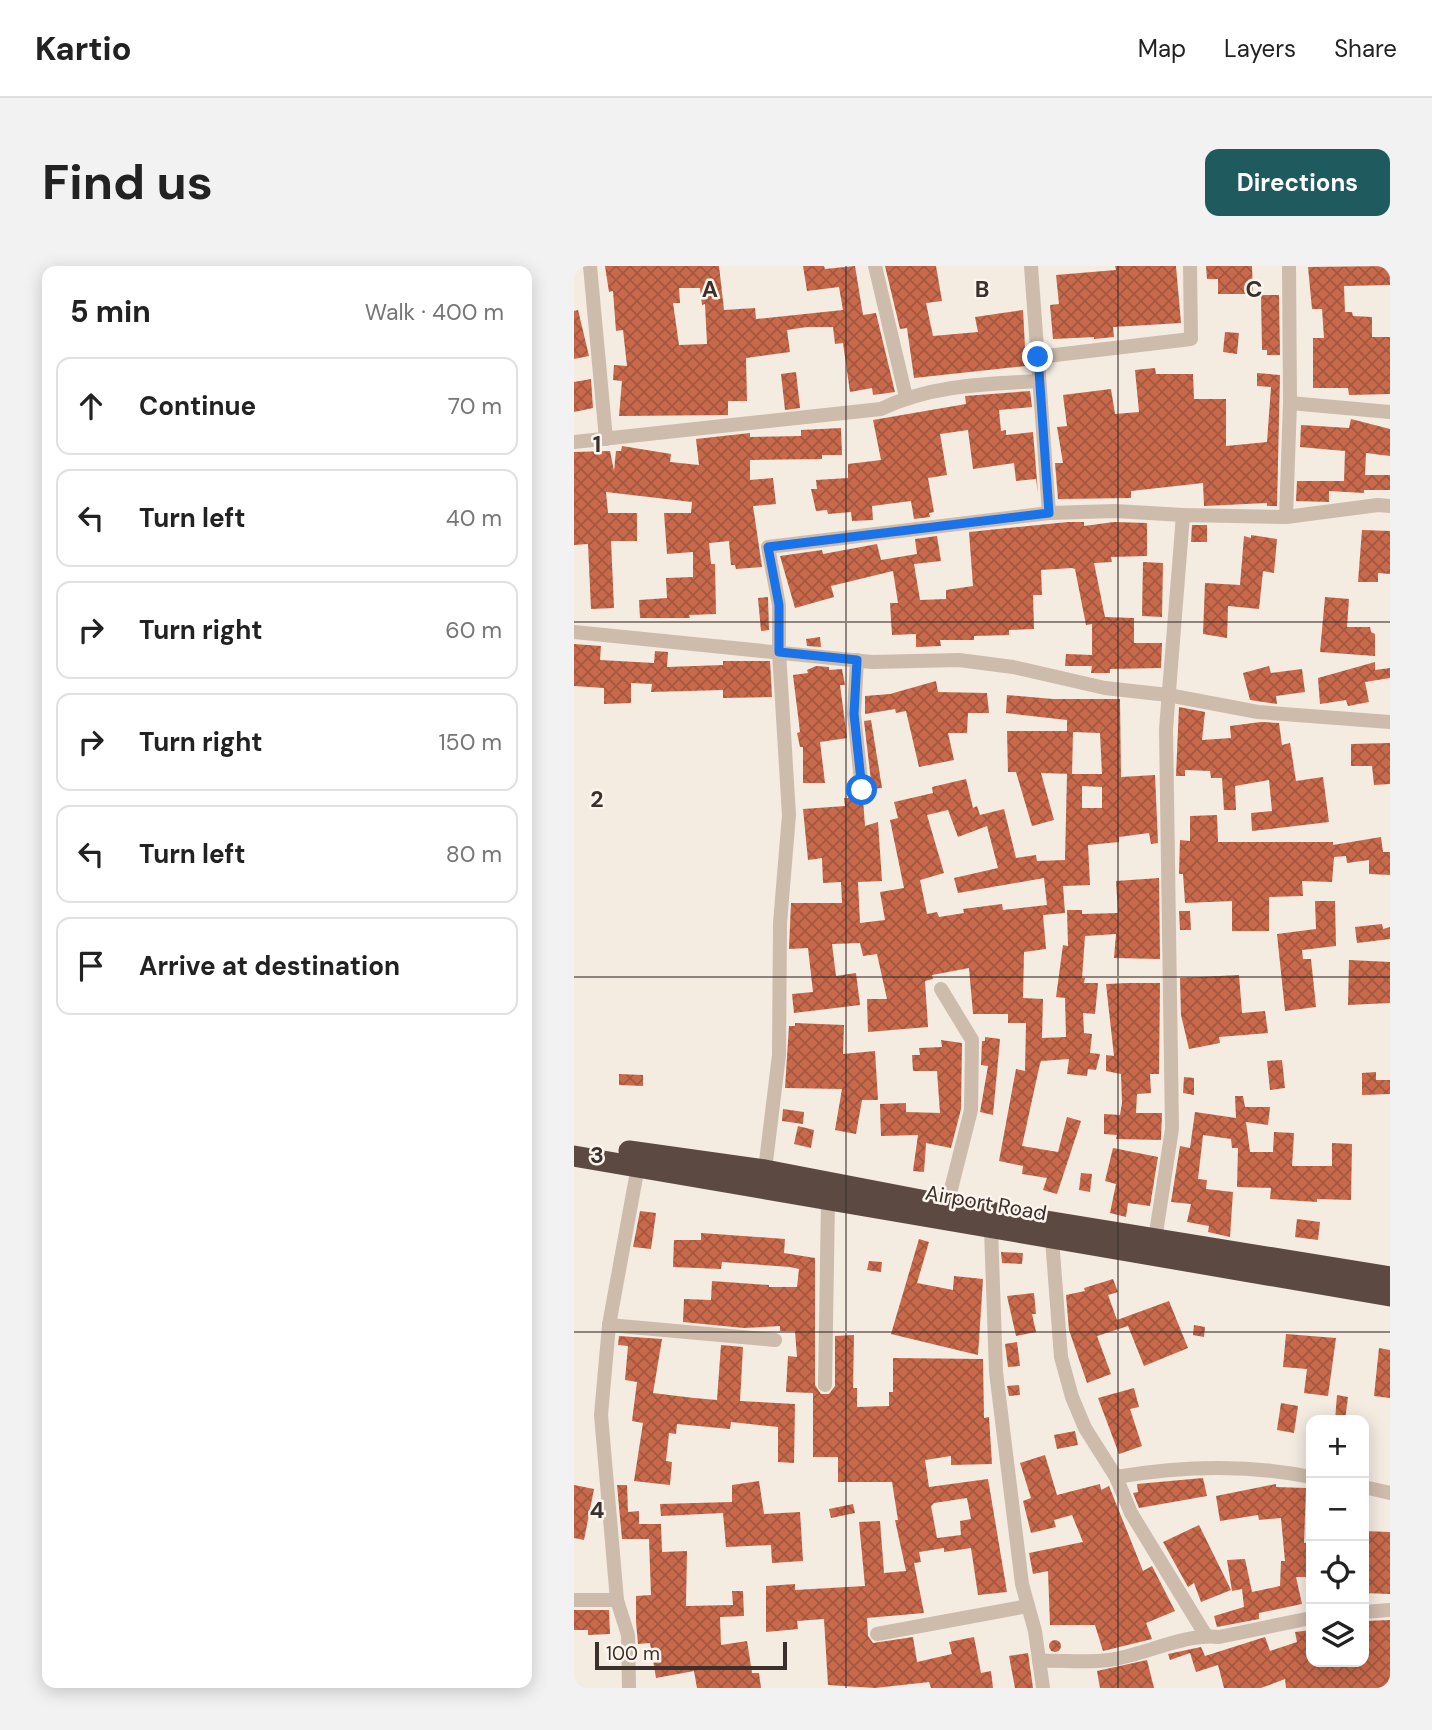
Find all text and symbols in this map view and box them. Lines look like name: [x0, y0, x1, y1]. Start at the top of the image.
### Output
text: Kartio: [35, 27, 132, 70]
text: Map: [1138, 33, 1186, 64]
text: Layers: [1224, 33, 1296, 64]
text: Share: [1334, 33, 1397, 64]
button: Directions: [1205, 149, 1390, 216]
text: Find us: [42, 150, 213, 214]
text: A: [702, 274, 718, 304]
text: B: [975, 274, 989, 304]
text: C: [1246, 274, 1262, 304]
text: 5 min: [70, 292, 151, 331]
text: Walk · 400 m: [365, 297, 504, 327]
route end: [1022, 341, 1053, 372]
icon: ahead: [72, 387, 110, 425]
text: Continue: [139, 389, 256, 423]
text: 70 m: [448, 391, 502, 421]
text: 1: [593, 429, 601, 459]
icon: left: [72, 499, 110, 537]
text: Turn left: [139, 501, 246, 535]
text: 40 m: [446, 503, 502, 533]
icon: right: [72, 611, 110, 649]
text: Turn right: [139, 613, 263, 647]
text: 60 m: [445, 615, 502, 645]
icon: right: [72, 723, 110, 761]
text: Turn right: [139, 725, 263, 759]
text: 150 m: [438, 727, 502, 757]
route start: [846, 774, 877, 805]
text: 2: [590, 784, 604, 814]
icon: left: [72, 835, 110, 873]
text: Turn left: [139, 837, 246, 871]
text: 80 m: [446, 839, 502, 869]
icon: arrive: [72, 947, 110, 985]
text: Arrive at destination: [139, 949, 400, 983]
text: 3: [590, 1140, 604, 1170]
street label: Airport Road: [923, 1179, 1049, 1227]
map controls: [1306, 1415, 1369, 1667]
button: +: [1306, 1415, 1369, 1478]
button: −: [1306, 1478, 1369, 1541]
text: 4: [590, 1495, 605, 1525]
button: locate: [1306, 1541, 1369, 1604]
button: layers: [1306, 1604, 1369, 1667]
scale bar: [595, 1639, 788, 1671]
text: 100 m: [606, 1641, 660, 1666]

